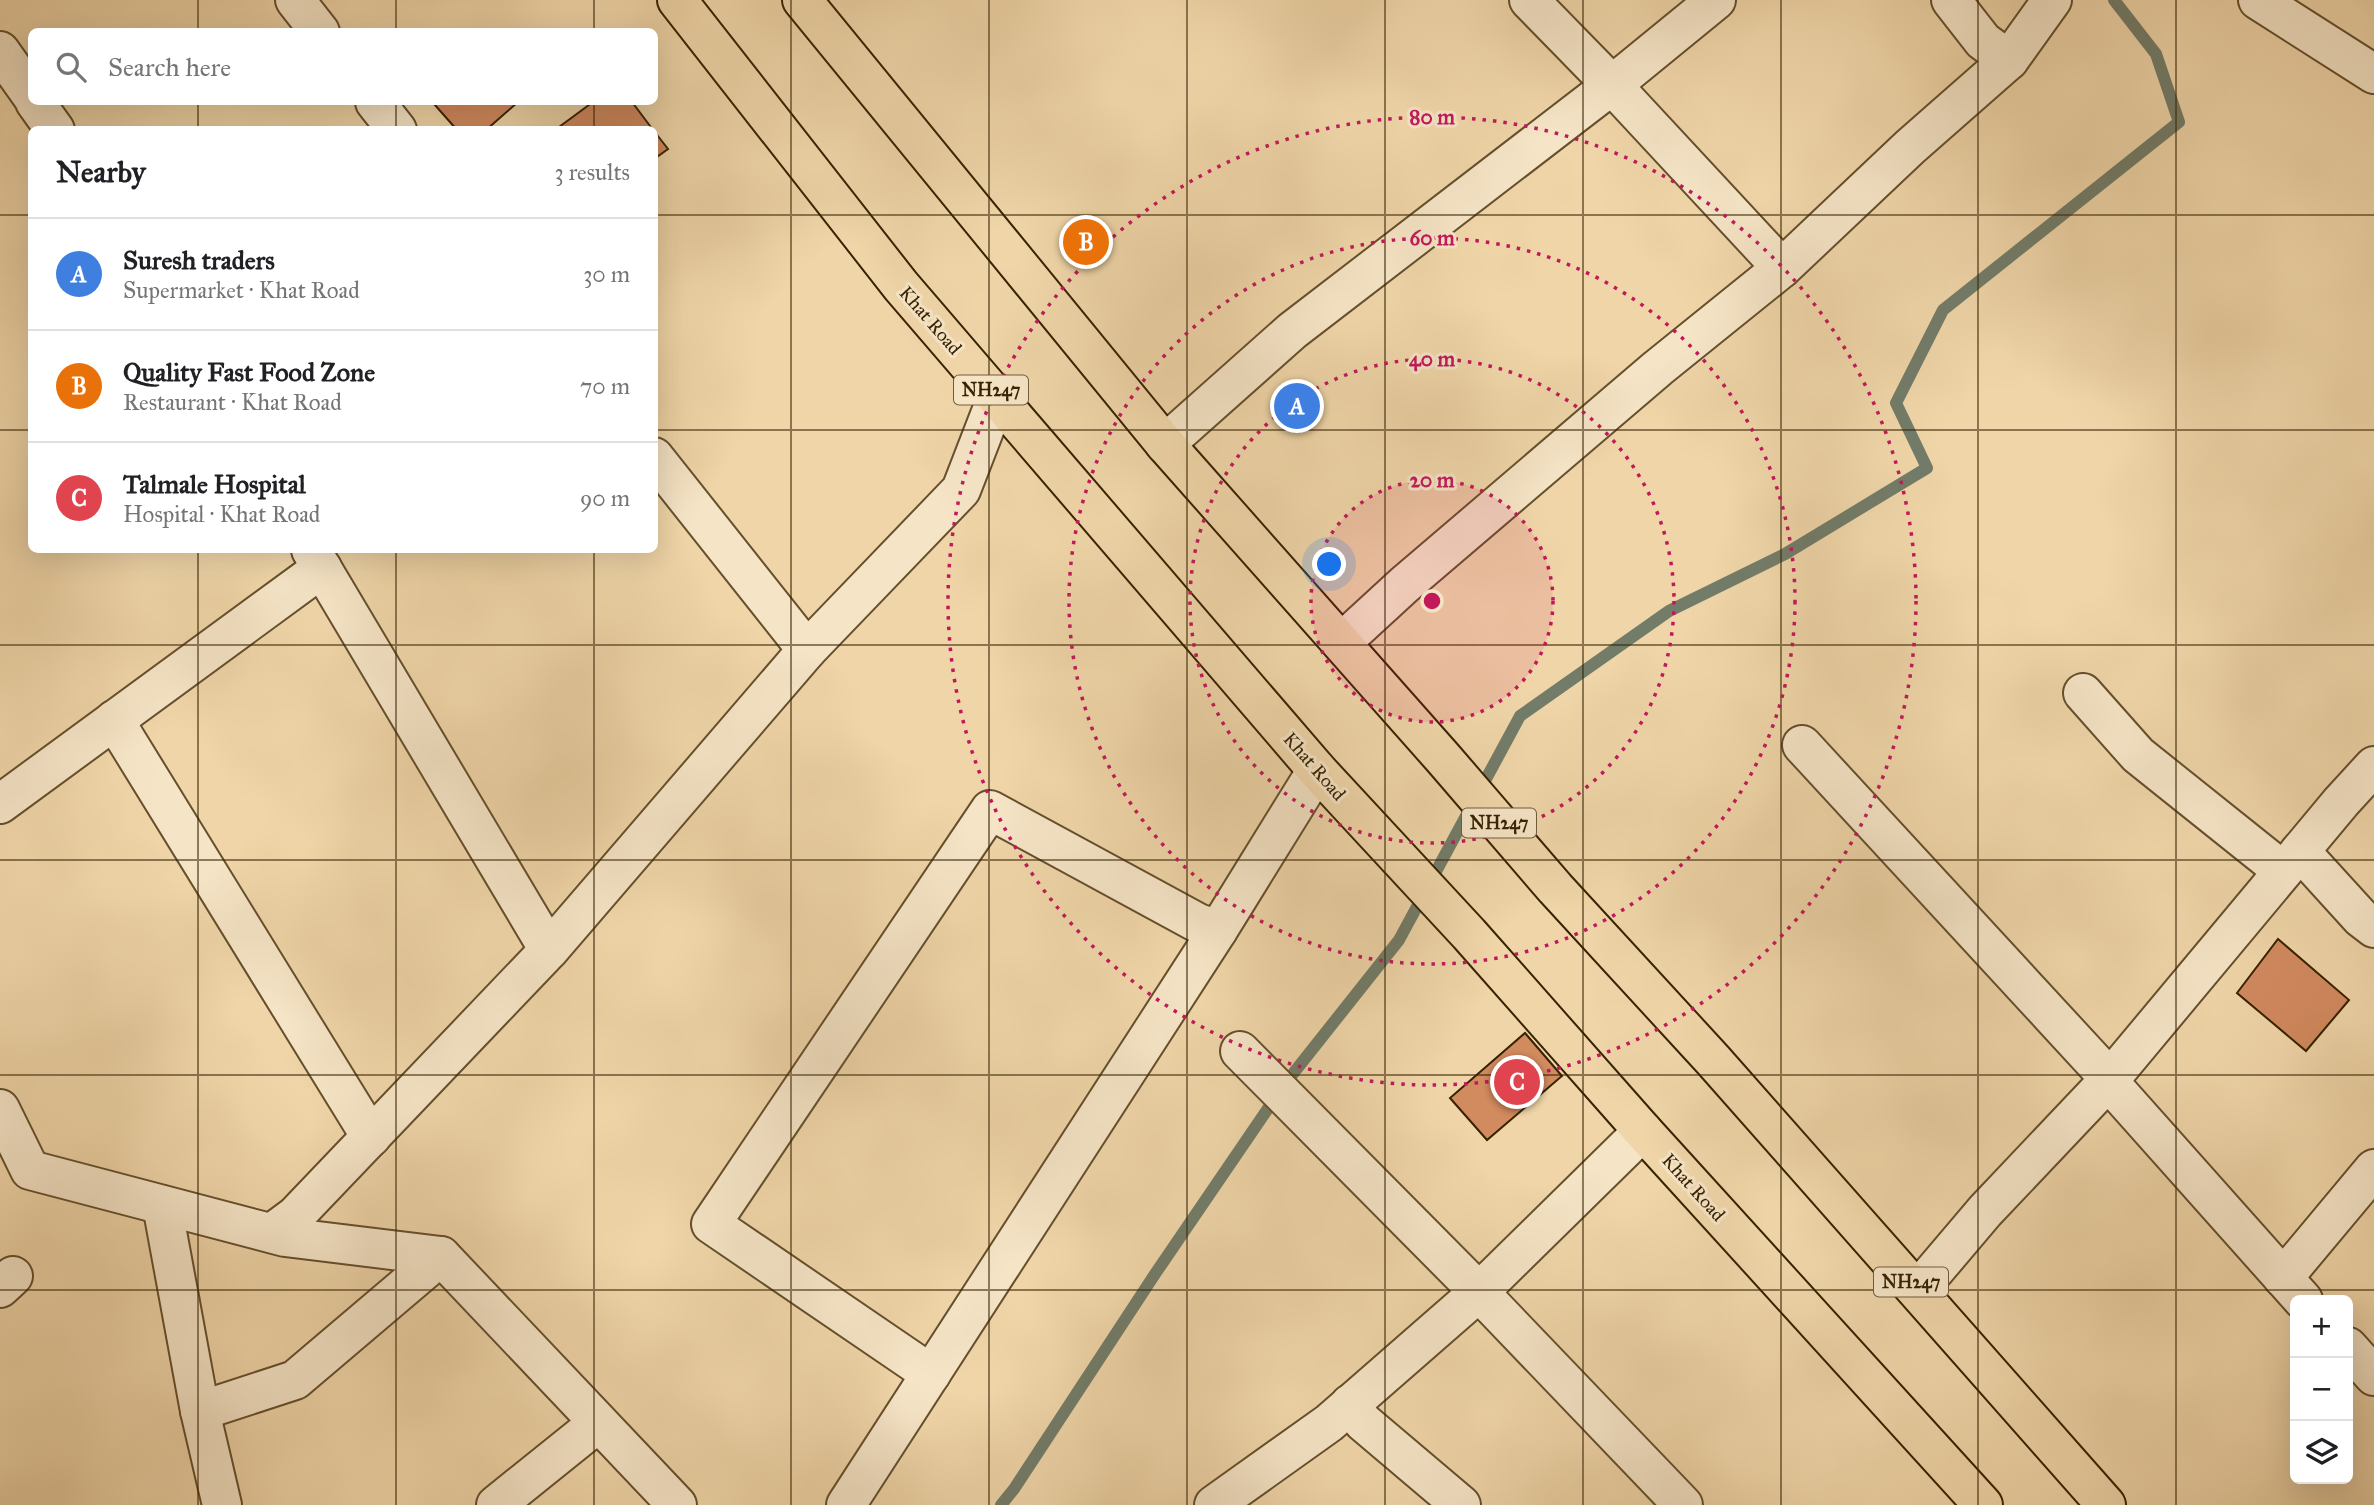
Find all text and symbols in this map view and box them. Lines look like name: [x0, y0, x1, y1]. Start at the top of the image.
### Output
search box: [28, 28, 658, 105]
icon: search: [52, 48, 90, 86]
text: Search here: [108, 51, 231, 83]
text: 80 m: [1409, 104, 1455, 130]
text: Nearby: [56, 154, 146, 190]
text: 3 results: [554, 158, 630, 186]
pin: B: [1063, 216, 1109, 268]
text: 60 m: [1409, 225, 1455, 251]
text: Suresh traders: [123, 244, 275, 276]
text: A: [71, 260, 87, 288]
text: 30 m: [583, 260, 630, 288]
text: Supermarket · Khat Road: [123, 276, 360, 304]
street label: Khat Road: [895, 281, 967, 360]
text: 40 m: [1409, 346, 1455, 372]
text: Quality Fast Food Zone: [123, 356, 375, 388]
text: B: [71, 372, 87, 400]
text: 70 m: [580, 372, 630, 400]
road number: NH247: [954, 376, 1028, 404]
pin: A: [1274, 380, 1320, 432]
text: Restaurant · Khat Road: [123, 388, 342, 416]
text: 20 m: [1410, 467, 1455, 493]
text: Talmale Hospital: [123, 468, 306, 500]
text: C: [71, 484, 87, 512]
text: 90 m: [580, 484, 630, 512]
text: Hospital · Khat Road: [123, 500, 320, 528]
your location: [1312, 547, 1346, 581]
centre of rings: [1420, 589, 1444, 613]
street label: Khat Road: [1279, 727, 1351, 806]
road number: NH247: [1462, 808, 1536, 838]
pin: C: [1494, 1056, 1540, 1108]
street label: Khat Road: [1657, 1149, 1730, 1226]
road number: NH247: [1874, 1268, 1948, 1296]
map controls: [2290, 1295, 2353, 1484]
button: +: [2290, 1295, 2353, 1358]
button: −: [2290, 1358, 2353, 1421]
button: layers: [2290, 1421, 2353, 1484]

